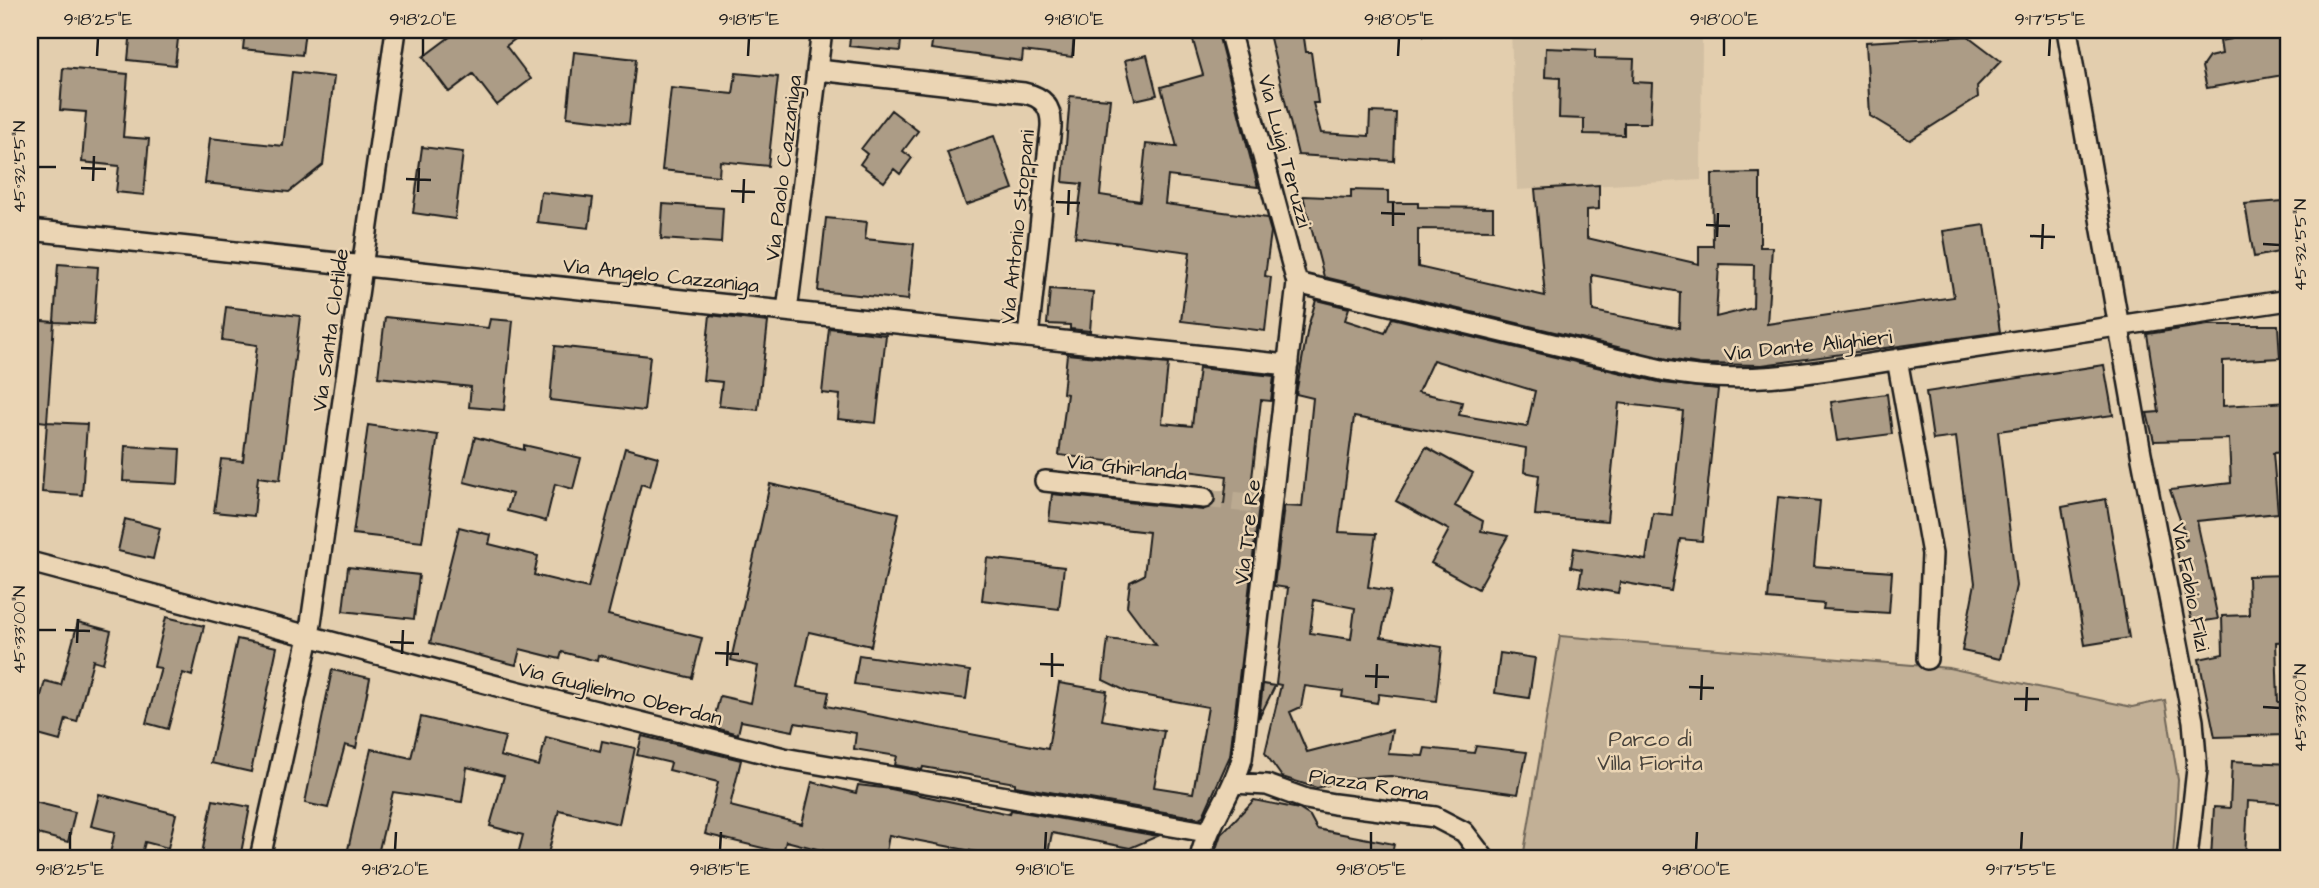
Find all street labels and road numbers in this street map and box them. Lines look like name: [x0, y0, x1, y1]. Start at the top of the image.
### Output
street label: Via Luigi Teruzzi: [1248, 72, 1319, 231]
street label: Via Paolo Cazzaniga: [758, 73, 811, 263]
street label: Via Antonio Stoppani: [993, 129, 1043, 326]
street label: Via Santa Clotilde: [305, 246, 356, 414]
street label: Via Angelo Cazzaniga: [561, 251, 761, 302]
street label: Via Dante Alighieri: [1723, 322, 1894, 371]
street label: Via Ghirlanda: [1065, 447, 1189, 488]
street label: Via Tre Re: [1227, 478, 1268, 587]
street label: Via Fabio Filzi: [2164, 520, 2217, 654]
street label: Via Guglielmo Oberdan: [514, 654, 725, 735]
street label: Piazza Roma: [1307, 761, 1431, 808]

